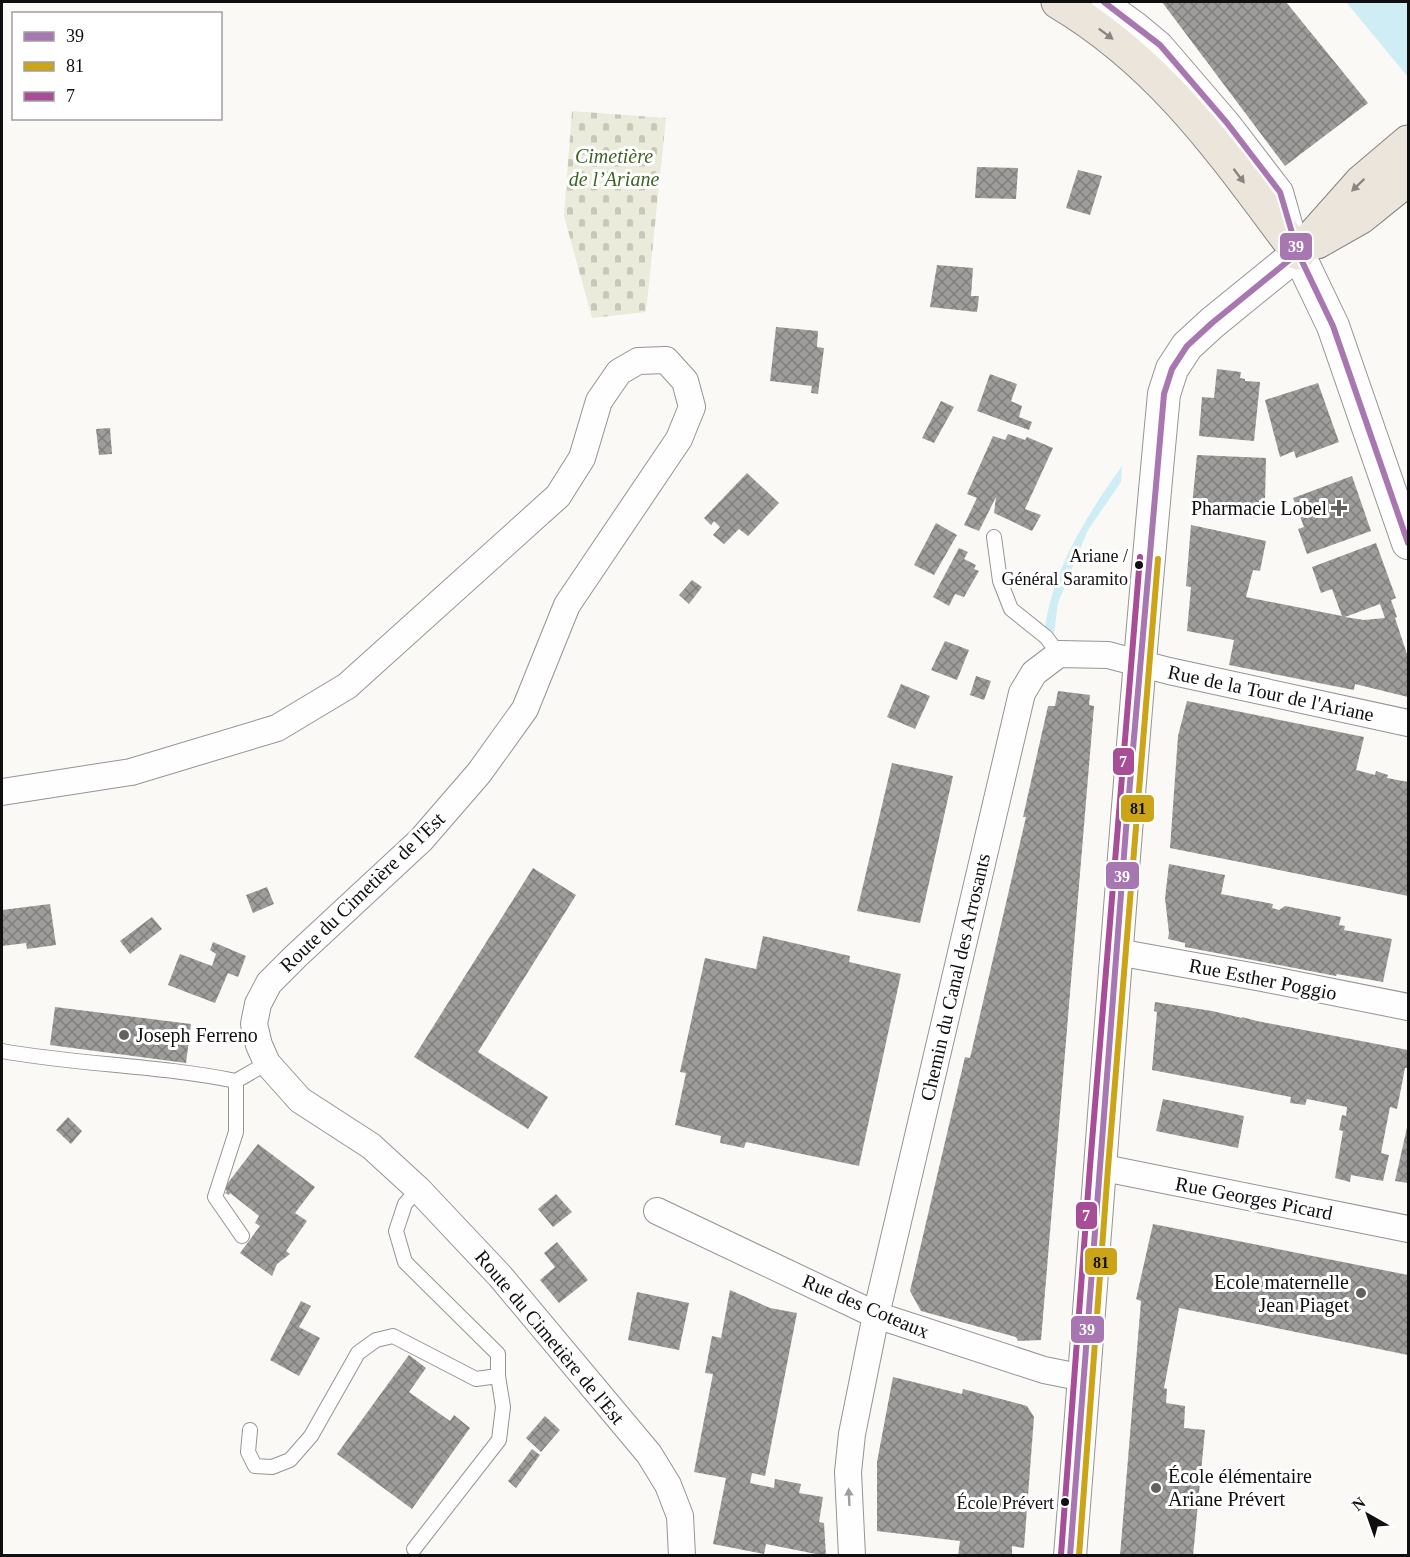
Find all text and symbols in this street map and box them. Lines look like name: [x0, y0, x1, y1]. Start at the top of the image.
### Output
legend: [12, 12, 222, 120]
text: 39: [66, 26, 84, 46]
one-way arrow: [1098, 28, 1114, 40]
text: 81: [66, 56, 84, 76]
text: 7: [66, 86, 75, 106]
park label: Cimetière de l’Ariane: [569, 145, 659, 190]
one-way arrow: [1233, 168, 1245, 183]
one-way arrow: [1351, 178, 1366, 191]
line badge: 39: [1279, 232, 1313, 261]
text: 39: [1288, 238, 1304, 255]
place label: Pharmacie Lobel: [1191, 497, 1327, 519]
marker: Pharmacie Lobel: [1332, 501, 1346, 515]
place label: Ariane / Général Saramito: [1002, 546, 1128, 589]
marker: Ariane / Général Saramito: [1133, 559, 1145, 571]
street label: Rue de la Tour de l'Ariane: [1166, 660, 1376, 726]
line badge: 7: [1112, 747, 1135, 776]
text: 7: [1119, 753, 1127, 770]
line badge: 81: [1120, 794, 1155, 823]
text: 81: [1130, 800, 1146, 817]
street label: Route du Cimetière de l'Est: [275, 807, 449, 976]
street label: Chemin du Canal des Arrosants: [916, 851, 994, 1103]
line badge: 39: [1105, 861, 1140, 890]
text: 39: [1114, 868, 1130, 885]
street label: Rue Esther Poggio: [1187, 954, 1339, 1005]
place label: Joseph Ferreno: [136, 1024, 258, 1047]
marker: Joseph Ferreno: [117, 1028, 131, 1042]
street label: Rue Georges Picard: [1173, 1172, 1334, 1225]
line badge: 7: [1075, 1201, 1098, 1230]
text: 7: [1082, 1207, 1090, 1224]
street label: Route du Cimetière de l'Est: [471, 1246, 629, 1429]
line badge: 81: [1084, 1247, 1118, 1276]
text: 81: [1093, 1254, 1109, 1271]
street label: Rue des Coteaux: [799, 1269, 933, 1343]
place label: Ecole maternelle Jean Piaget: [1214, 1271, 1349, 1317]
marker: Ecole maternelle Jean Piaget: [1354, 1286, 1368, 1300]
line badge: 39: [1070, 1315, 1105, 1344]
text: 39: [1079, 1321, 1095, 1338]
place label: École élémentaire Ariane Prévert: [1168, 1465, 1312, 1510]
marker: École élémentaire Ariane Prévert: [1149, 1481, 1163, 1495]
north arrow: [1338, 1485, 1398, 1545]
one-way arrow: [845, 1488, 854, 1507]
place label: École Prévert: [957, 1492, 1054, 1513]
text: N: [1349, 1493, 1369, 1514]
marker: École Prévert: [1059, 1496, 1071, 1508]

